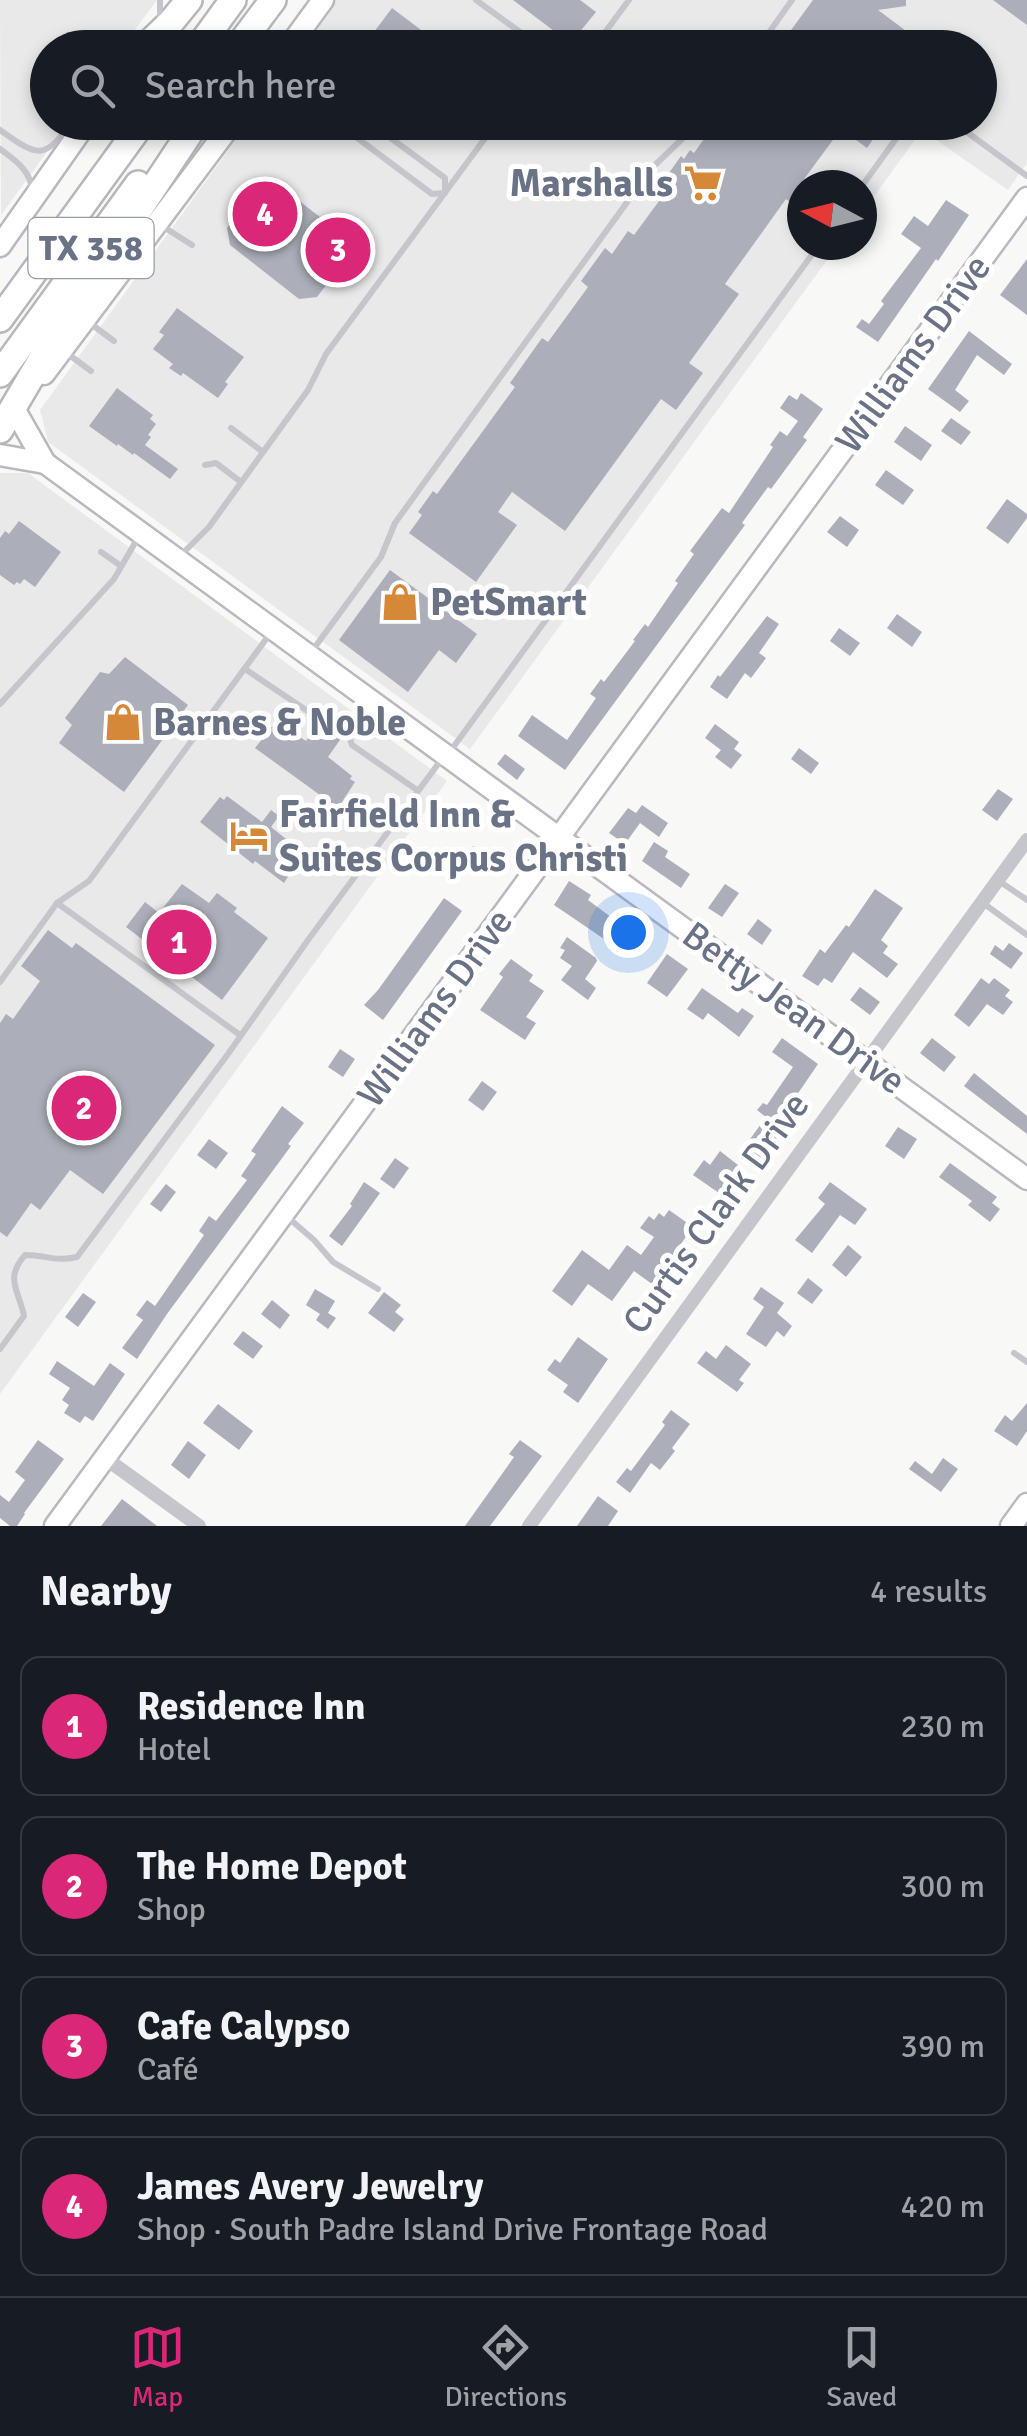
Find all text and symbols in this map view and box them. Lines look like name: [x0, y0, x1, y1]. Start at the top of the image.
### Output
search box: [30, 30, 997, 140]
icon: search: [65, 58, 120, 113]
text: Search here: [145, 62, 337, 109]
place label: Marshalls: [510, 160, 673, 207]
supermarket icon: Marshalls: [682, 162, 724, 204]
north arrow: [787, 170, 877, 260]
pin: 4: [232, 176, 298, 252]
pin: 3: [306, 212, 370, 288]
road number: TX 358: [28, 218, 154, 278]
street label: Williams Drive: [825, 245, 1001, 463]
place label: PetSmart: [430, 579, 587, 626]
shop icon: PetSmart: [379, 581, 421, 623]
place label: Barnes & Noble: [153, 699, 406, 746]
shop icon: Barnes & Noble: [102, 701, 144, 743]
place label: Fairfield Inn & Suites Corpus Christi: [279, 791, 628, 882]
hotel icon: Fairfield Inn & Suites Corpus Christi: [228, 815, 270, 857]
street label: Williams Drive: [347, 899, 523, 1117]
pin: 1: [146, 904, 212, 980]
your location: [603, 907, 654, 958]
street label: Betty Jean Drive: [673, 911, 915, 1105]
pin: 2: [52, 1070, 116, 1146]
street label: Curtis Clark Drive: [613, 1083, 819, 1343]
text: Nearby: [40, 1566, 172, 1617]
text: 4 results: [870, 1572, 987, 1611]
text: Residence Inn: [137, 1683, 366, 1730]
text: 1: [66, 1707, 83, 1746]
text: 230 m: [901, 1707, 985, 1746]
text: Hotel: [137, 1730, 211, 1769]
text: The Home Depot: [137, 1843, 407, 1890]
text: 2: [66, 1867, 83, 1906]
text: 300 m: [901, 1867, 985, 1906]
text: Shop: [137, 1890, 206, 1929]
text: Cafe Calypso: [137, 2003, 350, 2050]
text: 3: [66, 2027, 83, 2066]
text: 390 m: [901, 2027, 985, 2066]
text: Café: [137, 2050, 199, 2089]
text: James Avery Jewelry: [137, 2163, 483, 2210]
text: 4: [66, 2187, 83, 2226]
text: 420 m: [901, 2187, 985, 2226]
text: Shop · South Padre Island Drive Frontage Road: [137, 2210, 768, 2249]
tab: Map: [130, 2320, 185, 2414]
tab: Directions: [445, 2320, 567, 2414]
tab: Saved: [827, 2320, 897, 2414]

